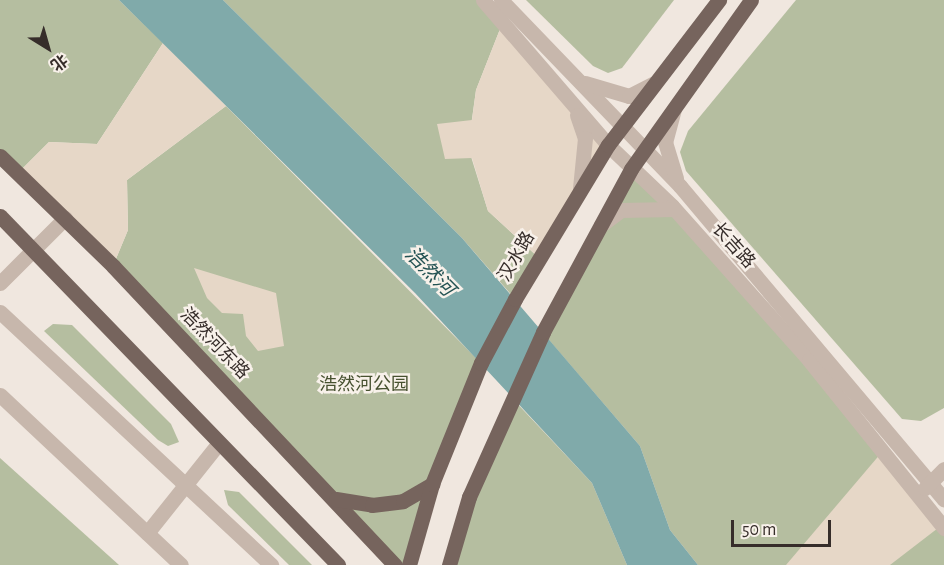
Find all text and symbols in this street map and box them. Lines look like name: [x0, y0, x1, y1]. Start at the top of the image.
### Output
north arrow: [18, 18, 78, 78]
text: 北: [48, 51, 70, 74]
street label: 长吉路: [707, 219, 759, 273]
street label: 汉水路: [494, 228, 540, 286]
water label: 浩然河: [399, 242, 459, 302]
street label: 浩然河东路: [175, 304, 253, 384]
park label: 浩然河公园: [319, 374, 409, 396]
scale bar: [734, 508, 834, 546]
text: 50 m: [742, 521, 776, 539]

